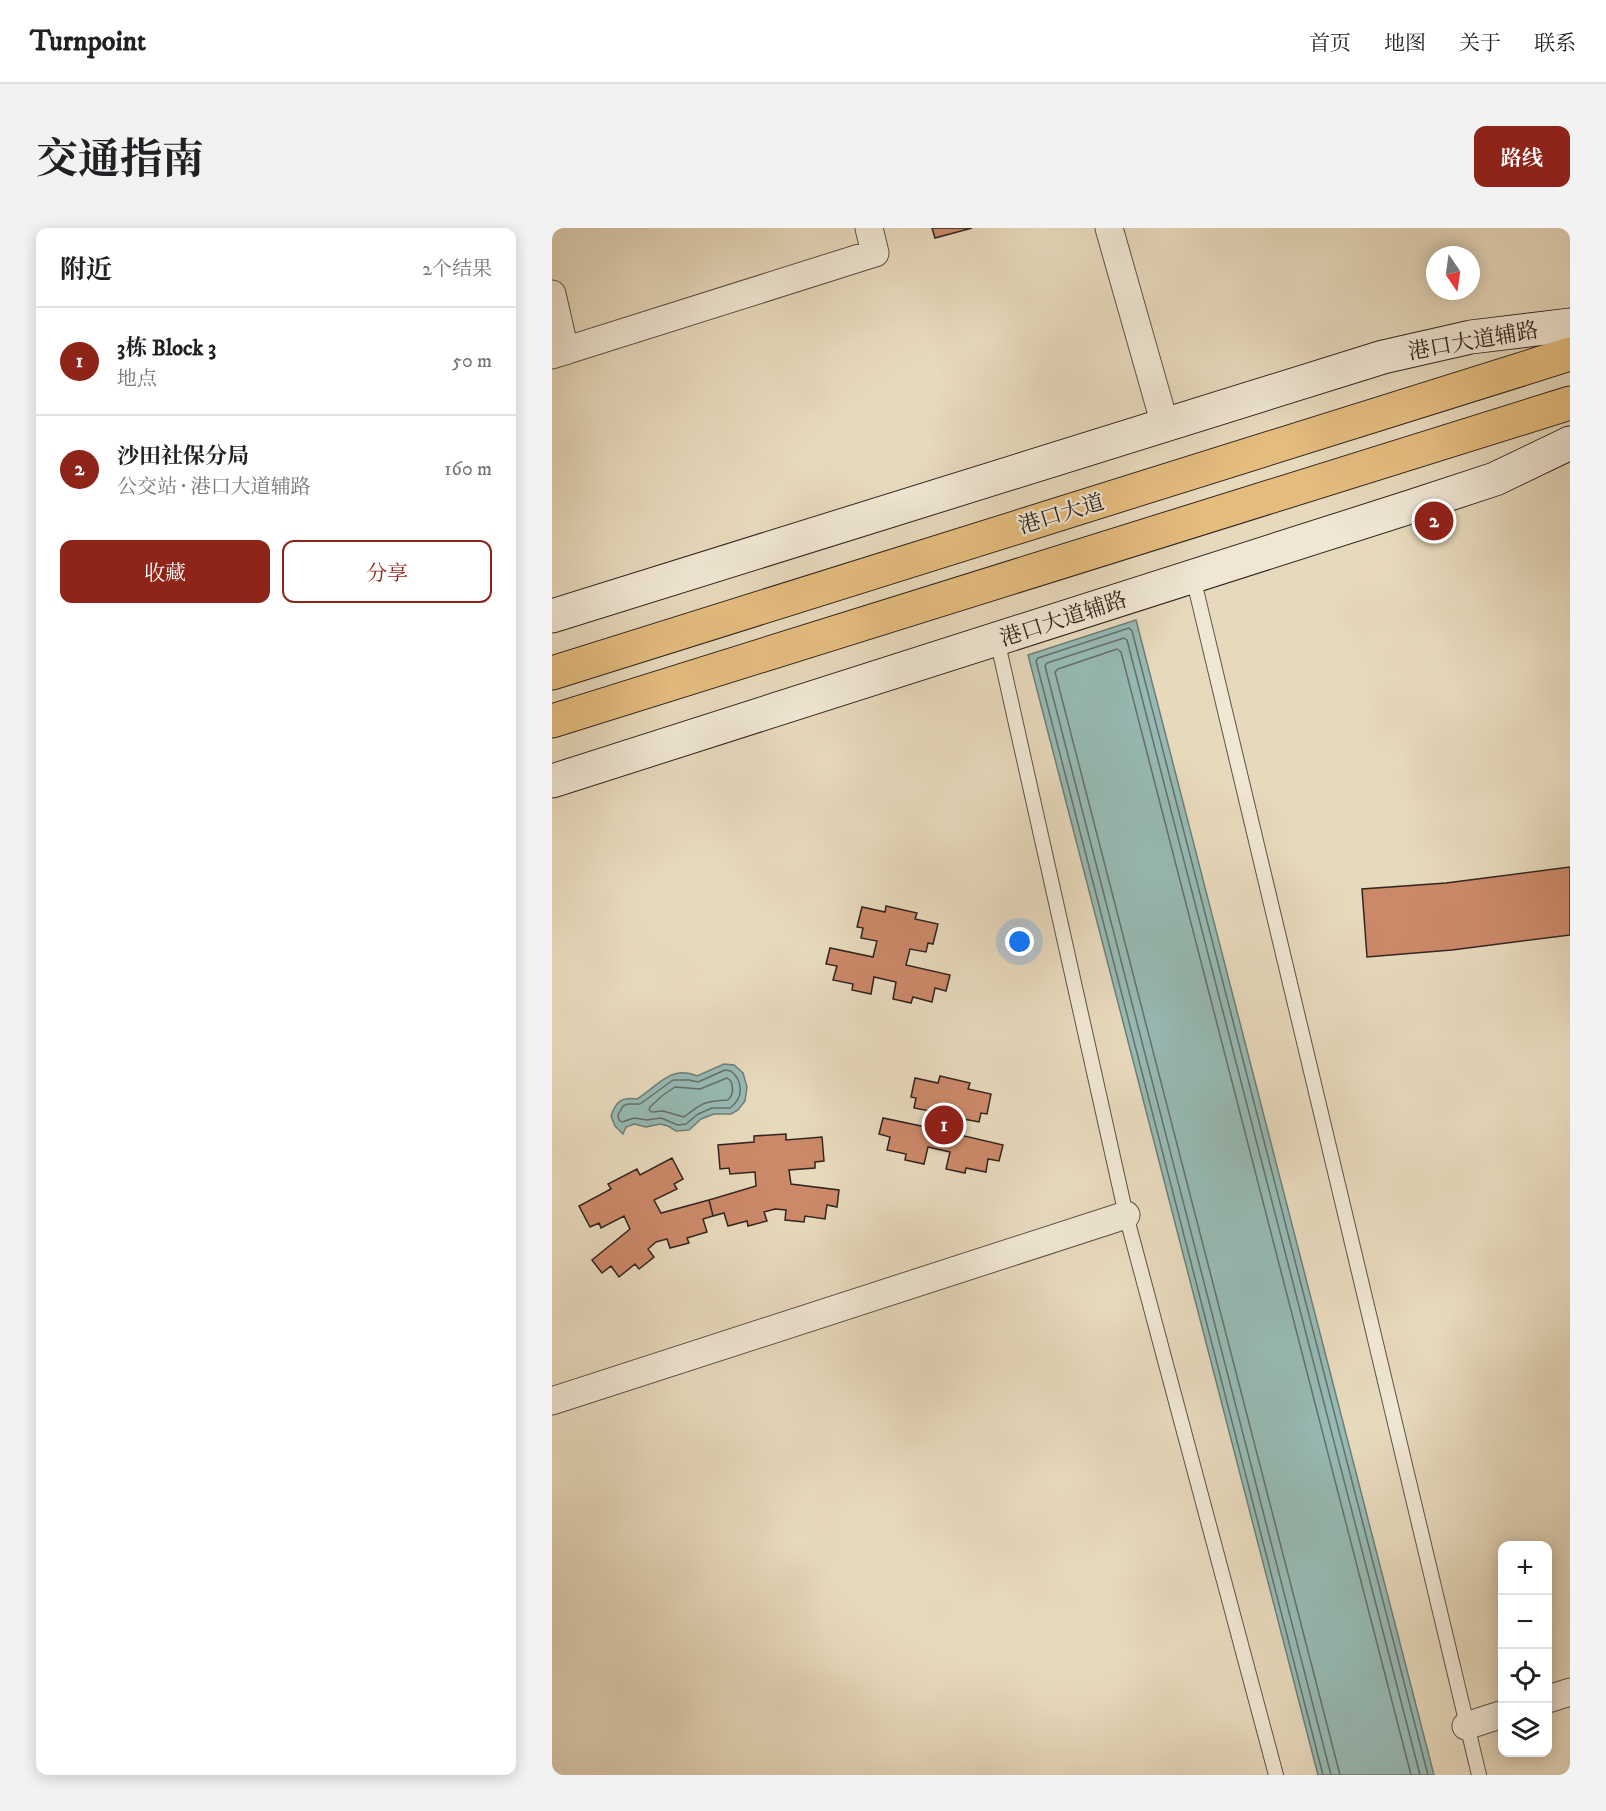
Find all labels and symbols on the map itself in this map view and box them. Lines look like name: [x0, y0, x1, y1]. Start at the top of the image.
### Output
north arrow: [1426, 246, 1480, 300]
street label: 港口大道辅路: [1406, 317, 1541, 366]
street label: 港口大道: [1015, 489, 1107, 540]
pin: 2: [1414, 498, 1454, 544]
street label: 港口大道辅路: [997, 586, 1130, 653]
your location: [1005, 927, 1034, 956]
pin: 1: [924, 1102, 964, 1148]

